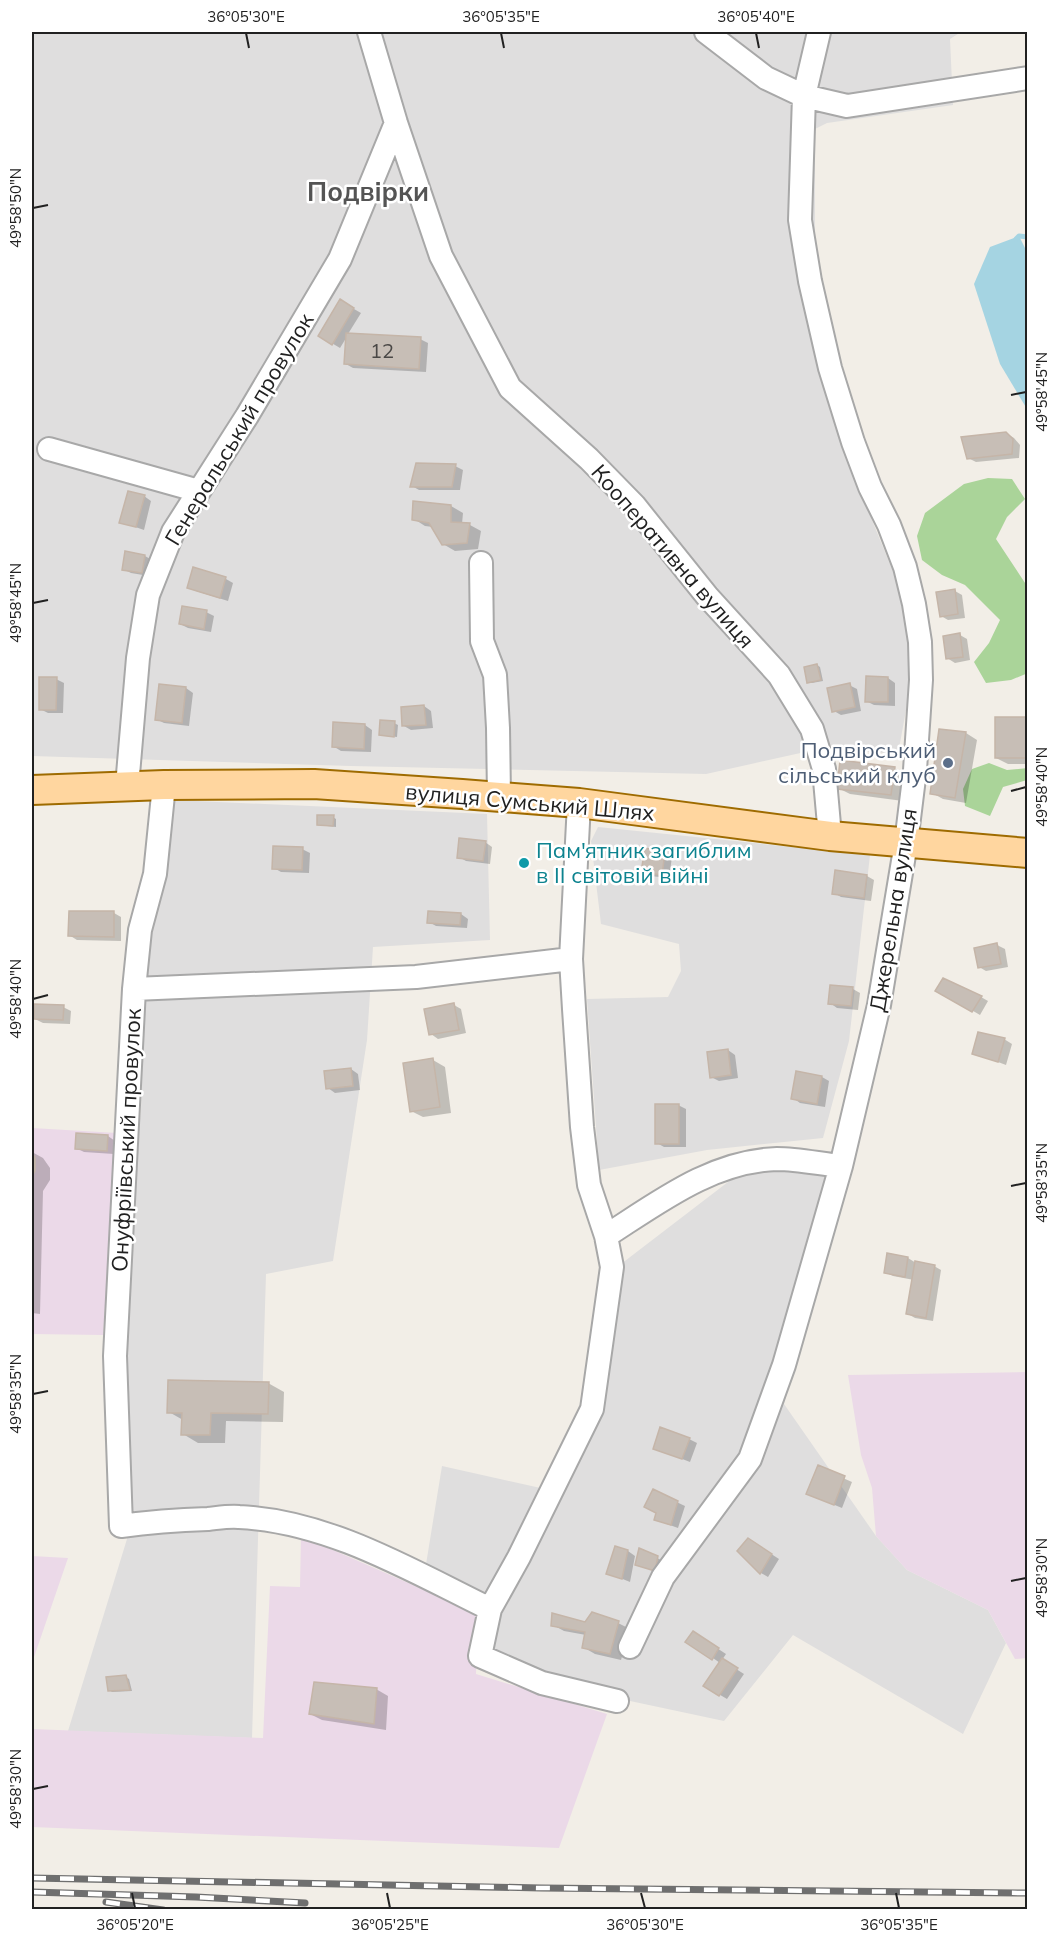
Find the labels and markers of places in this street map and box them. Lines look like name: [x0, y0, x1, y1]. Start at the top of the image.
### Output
place label: Подвірський сільський клуб: [778, 736, 936, 789]
marker: Подвірський сільський клуб: [941, 756, 955, 770]
place label: Пам'ятник загиблим в II світовій війні: [536, 836, 751, 889]
marker: Пам'ятник загиблим в II світовій війні: [517, 856, 531, 870]

